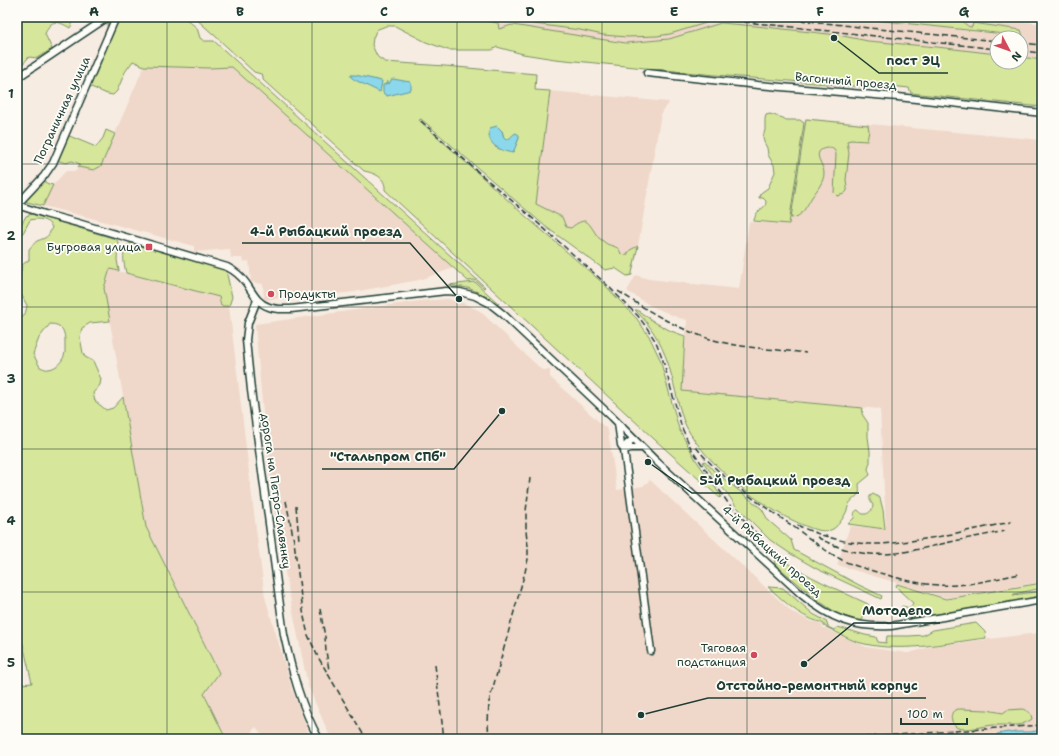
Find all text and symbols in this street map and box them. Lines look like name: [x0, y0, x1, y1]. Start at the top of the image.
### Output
text: A: [89, 3, 99, 20]
text: B: [236, 3, 244, 20]
text: C: [380, 3, 388, 20]
text: D: [525, 3, 535, 20]
text: E: [670, 3, 679, 20]
text: F: [816, 3, 824, 20]
text: G: [959, 3, 970, 20]
north arrow: [989, 30, 1029, 70]
callout: пост ЭЦ: [879, 48, 948, 73]
text: N: [1007, 48, 1025, 65]
text: пост ЭЦ: [886, 52, 940, 69]
street label: Пограничная улица: [30, 53, 94, 166]
street label: Вагонный проезд: [794, 69, 898, 93]
text: 1: [8, 85, 14, 102]
callout: 4-й Рыбацкий проезд: [242, 218, 410, 243]
text: 4-й Рыбацкий проезд: [250, 223, 402, 240]
text: 2: [6, 227, 16, 244]
place label: Бугровая улица: [46, 239, 142, 255]
marker: Бугровая улица: [144, 242, 154, 252]
place label: Продукты: [279, 286, 336, 302]
marker: Продукты: [266, 289, 276, 299]
text: 3: [6, 370, 16, 387]
street label: дорога на Петро-Славянку: [257, 412, 295, 570]
callout: "Стальпром СПб": [322, 444, 454, 469]
text: "Стальпром СПб": [330, 448, 446, 465]
callout: 5-й Рыбацкий проезд: [692, 468, 859, 493]
text: 5-й Рыбацкий проезд: [700, 472, 850, 489]
street label: 4-й Рыбацкий проезд: [718, 502, 826, 601]
text: 4: [6, 512, 16, 529]
callout: Мотодепо: [854, 598, 940, 623]
text: Мотодепо: [862, 602, 932, 619]
place label: Тяговая подстанция: [677, 640, 746, 670]
marker: Тяговая подстанция: [749, 650, 759, 660]
text: 5: [7, 654, 15, 671]
callout: Отстойно-ремонтный корпус: [708, 673, 926, 698]
text: Отстойно-ремонтный корпус: [716, 677, 918, 694]
scale bar: [901, 700, 967, 726]
text: 100 m: [907, 706, 943, 722]

